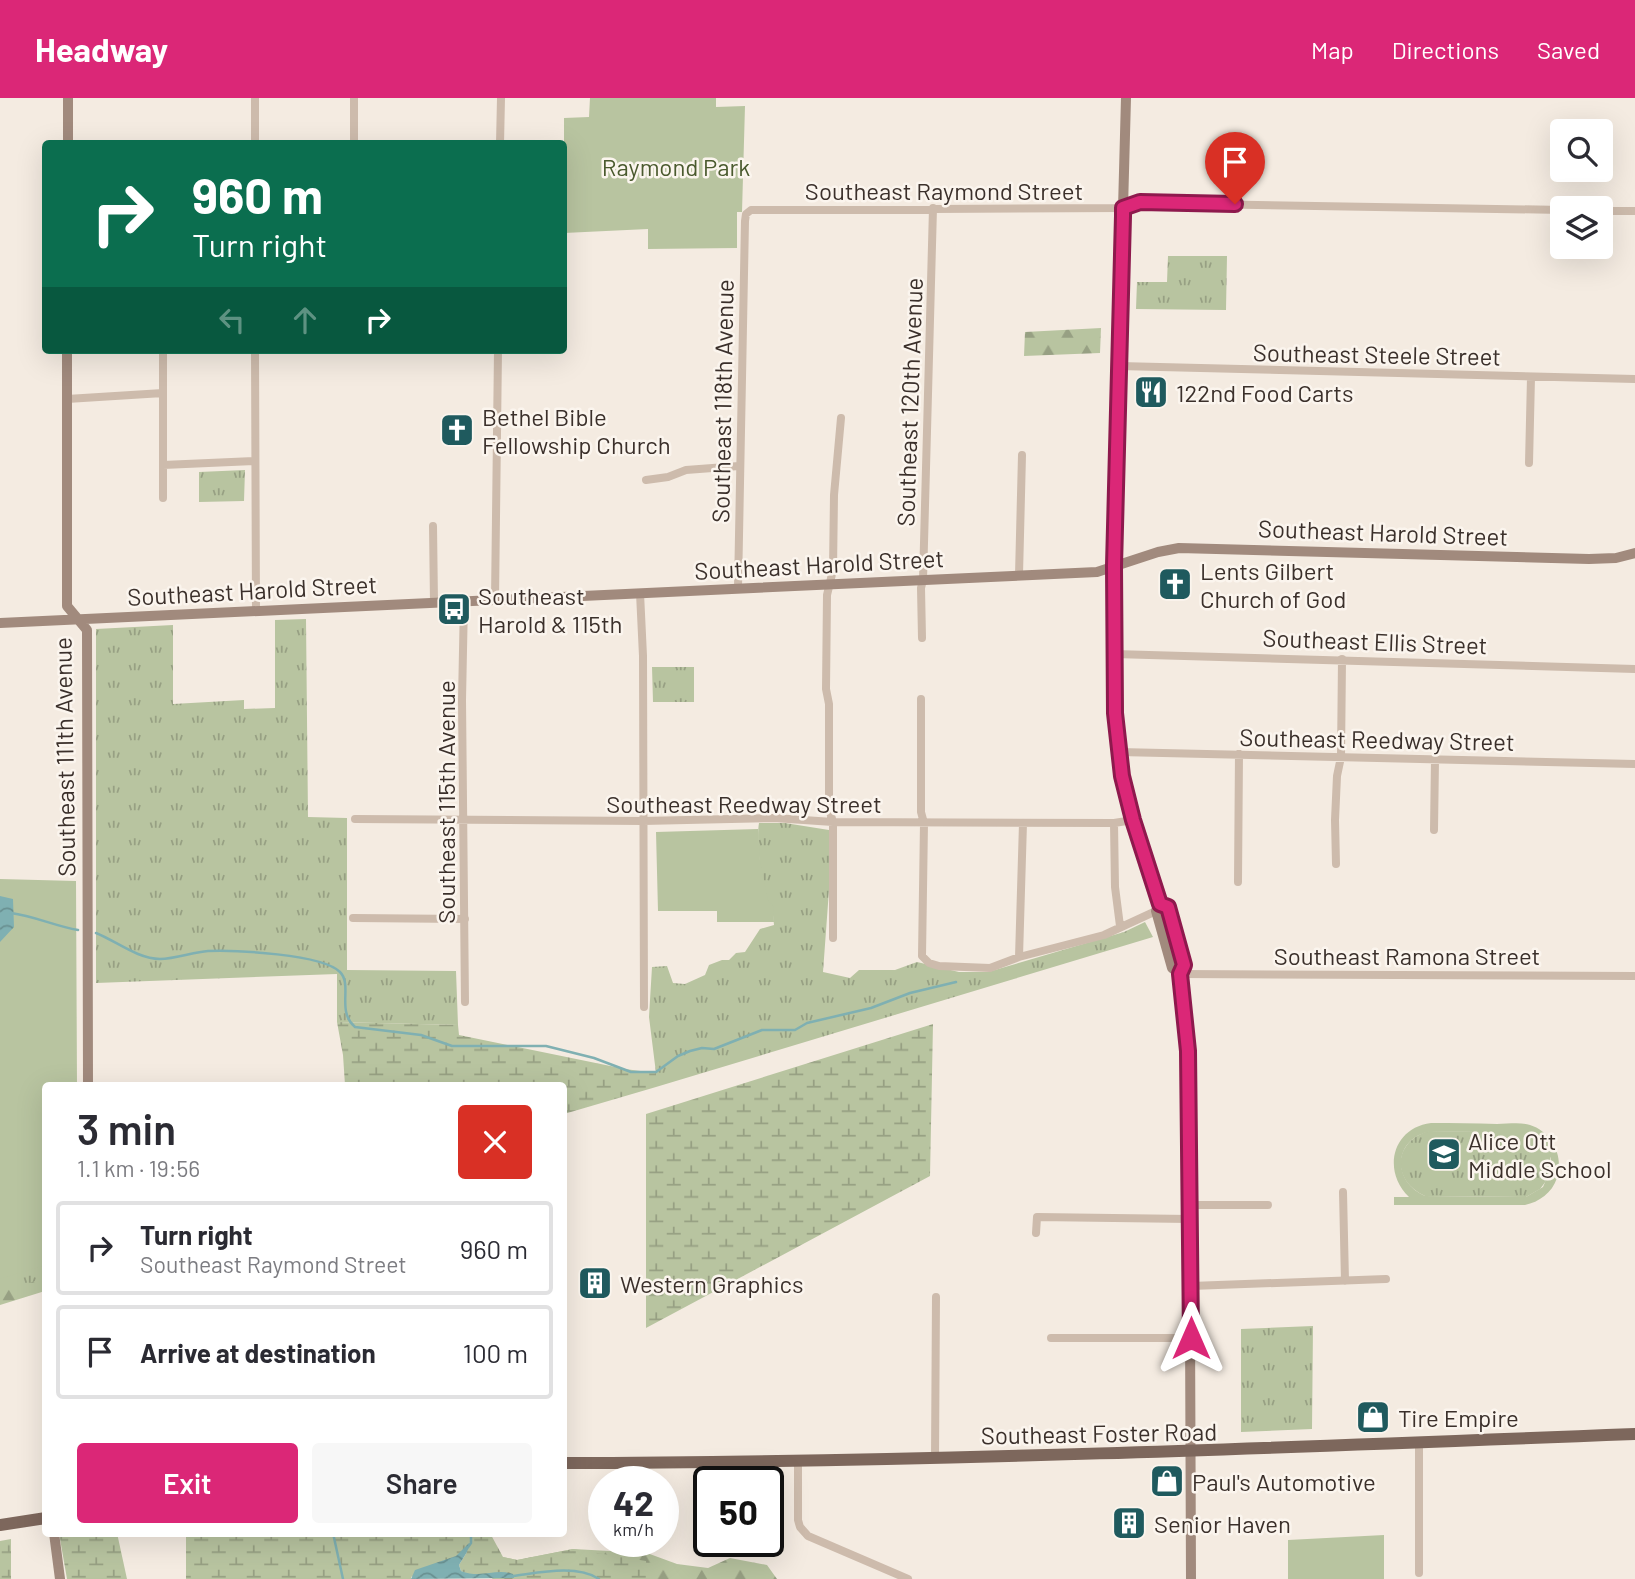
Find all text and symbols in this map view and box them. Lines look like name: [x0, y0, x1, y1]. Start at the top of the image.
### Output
text: Headway: [35, 29, 168, 69]
text: Map: [1311, 35, 1354, 64]
text: Directions: [1392, 35, 1499, 64]
text: Saved: [1537, 35, 1600, 64]
map controls: [1550, 119, 1613, 259]
button: search: [1550, 119, 1613, 182]
pin: [1205, 132, 1265, 204]
icon: arrive: [1216, 143, 1254, 181]
park label: Raymond Park: [602, 152, 750, 181]
text: 960 m: [192, 165, 323, 224]
icon: right: [77, 168, 168, 259]
street label: Southeast Raymond Street: [805, 176, 1083, 205]
button: layers: [1550, 196, 1613, 259]
text: Turn right: [192, 225, 327, 263]
street label: Southeast 120th Avenue: [890, 277, 928, 527]
street label: Southeast 118th Avenue: [705, 279, 739, 523]
icon: left: [213, 301, 251, 339]
icon: ahead: [286, 301, 324, 339]
icon: right: [359, 301, 397, 339]
street label: Southeast Steele Street: [1253, 337, 1501, 371]
restaurant icon: 122nd Food Carts: [1132, 373, 1170, 411]
place label: 122nd Food Carts: [1176, 378, 1354, 407]
place label: Bethel Bible Fellowship Church: [482, 402, 671, 459]
church icon: Bethel Bible Fellowship Church: [438, 411, 476, 449]
street label: Southeast Harold Street: [1258, 513, 1508, 551]
street label: Southeast Harold Street: [693, 543, 945, 585]
place label: Lents Gilbert Church of God: [1200, 556, 1346, 613]
church icon: Lents Gilbert Church of God: [1156, 565, 1194, 603]
street label: Southeast Harold Street: [126, 569, 378, 611]
place label: Southeast Harold & 115th: [478, 581, 623, 638]
bus stop icon: Southeast Harold & 115th: [435, 590, 473, 628]
street label: Southeast Ellis Street: [1262, 623, 1488, 659]
street label: Southeast 111th Avenue: [47, 637, 81, 877]
street label: Southeast 115th Avenue: [431, 680, 460, 924]
street label: Southeast Reedway Street: [1239, 722, 1515, 756]
street label: Southeast Reedway Street: [606, 789, 882, 818]
street label: Southeast Ramona Street: [1274, 941, 1540, 970]
text: 3 min: [77, 1103, 176, 1153]
button: close: [458, 1105, 532, 1179]
place label: Alice Ott Middle School: [1468, 1126, 1612, 1183]
school or university icon: Alice Ott Middle School: [1425, 1135, 1463, 1173]
text: 1.1 km · 19:56: [77, 1154, 200, 1182]
text: Turn right: [140, 1219, 253, 1250]
icon: right: [81, 1229, 119, 1267]
text: 960 m: [460, 1233, 528, 1264]
text: Southeast Raymond Street: [140, 1250, 407, 1278]
building icon: Western Graphics: [576, 1264, 614, 1302]
place label: Western Graphics: [620, 1269, 804, 1298]
position arrow: [1154, 1301, 1228, 1375]
icon: arrive: [81, 1333, 119, 1371]
text: Arrive at destination: [140, 1337, 376, 1368]
text: 100 m: [463, 1337, 528, 1368]
shop icon: Tire Empire: [1354, 1398, 1392, 1436]
place label: Tire Empire: [1398, 1403, 1519, 1432]
street label: Southeast Foster Road: [981, 1416, 1217, 1450]
button: Exit: [77, 1443, 298, 1523]
button: Share: [312, 1443, 532, 1523]
shop icon: Paul's Automotive: [1148, 1462, 1186, 1500]
speed limit sign: 50: [693, 1466, 784, 1557]
place label: Paul's Automotive: [1192, 1467, 1376, 1496]
text: 42: [613, 1481, 654, 1523]
building icon: Senior Haven: [1110, 1504, 1148, 1542]
place label: Senior Haven: [1154, 1509, 1291, 1538]
text: km/h: [613, 1518, 654, 1540]

